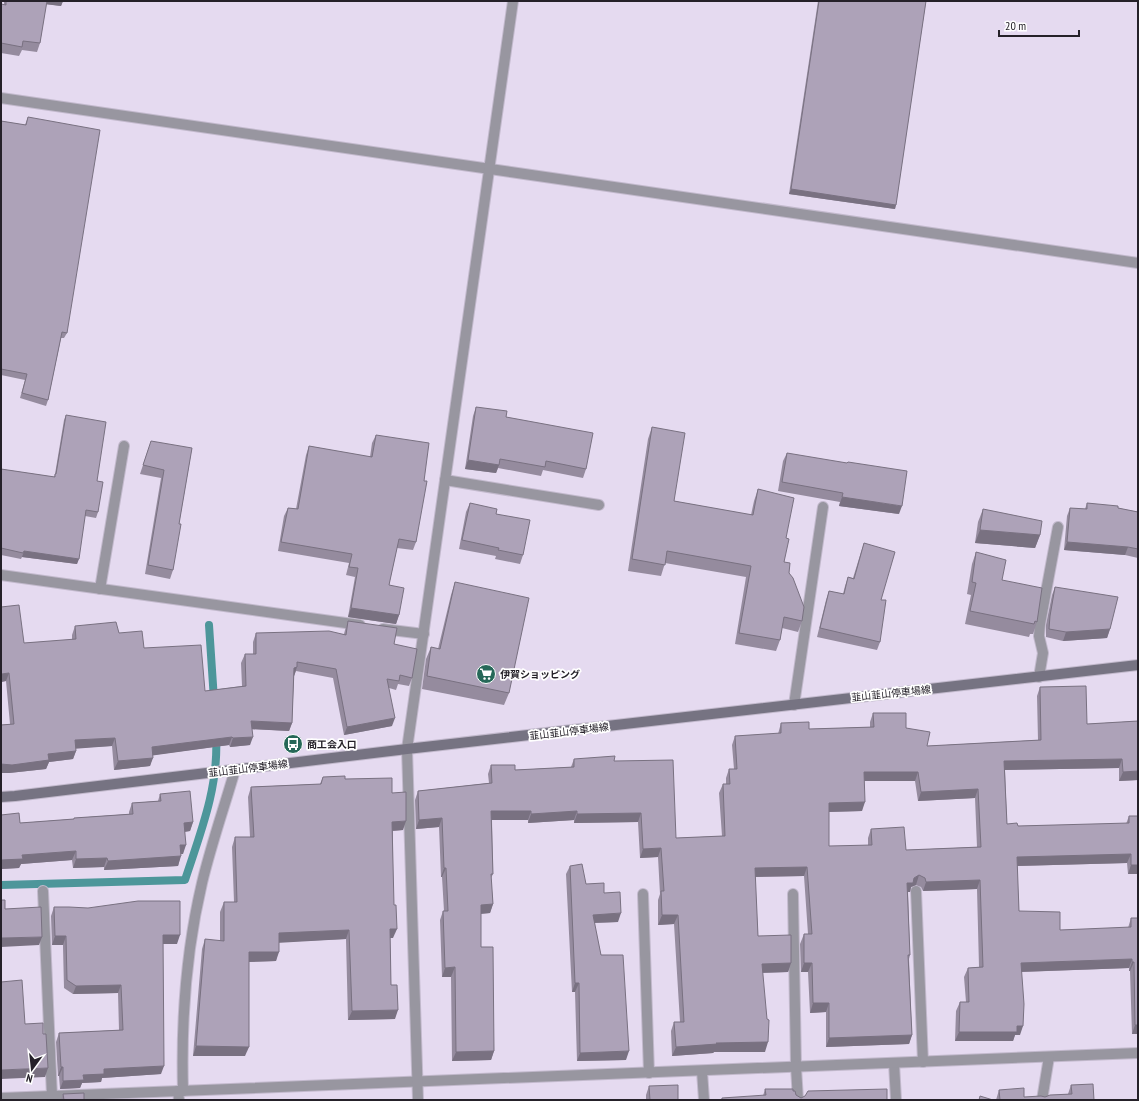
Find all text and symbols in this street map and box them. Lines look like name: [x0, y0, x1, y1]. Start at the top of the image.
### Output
scale bar: [999, 12, 1079, 38]
text: 20 m: [1005, 18, 1026, 33]
supermarket icon: 伊賀ショッピング: [475, 663, 497, 685]
place label: 伊賀ショッピング: [500, 668, 580, 681]
street label: 韮山韮山停車場線: [851, 683, 932, 704]
street label: 韮山韮山停車場線: [529, 720, 610, 743]
bus stop icon: 商工会入口: [282, 733, 304, 755]
place label: 商工会入口: [307, 738, 357, 751]
street label: 韮山韮山停車場線: [208, 757, 289, 780]
north arrow: [12, 1049, 52, 1089]
text: N: [25, 1071, 34, 1086]

